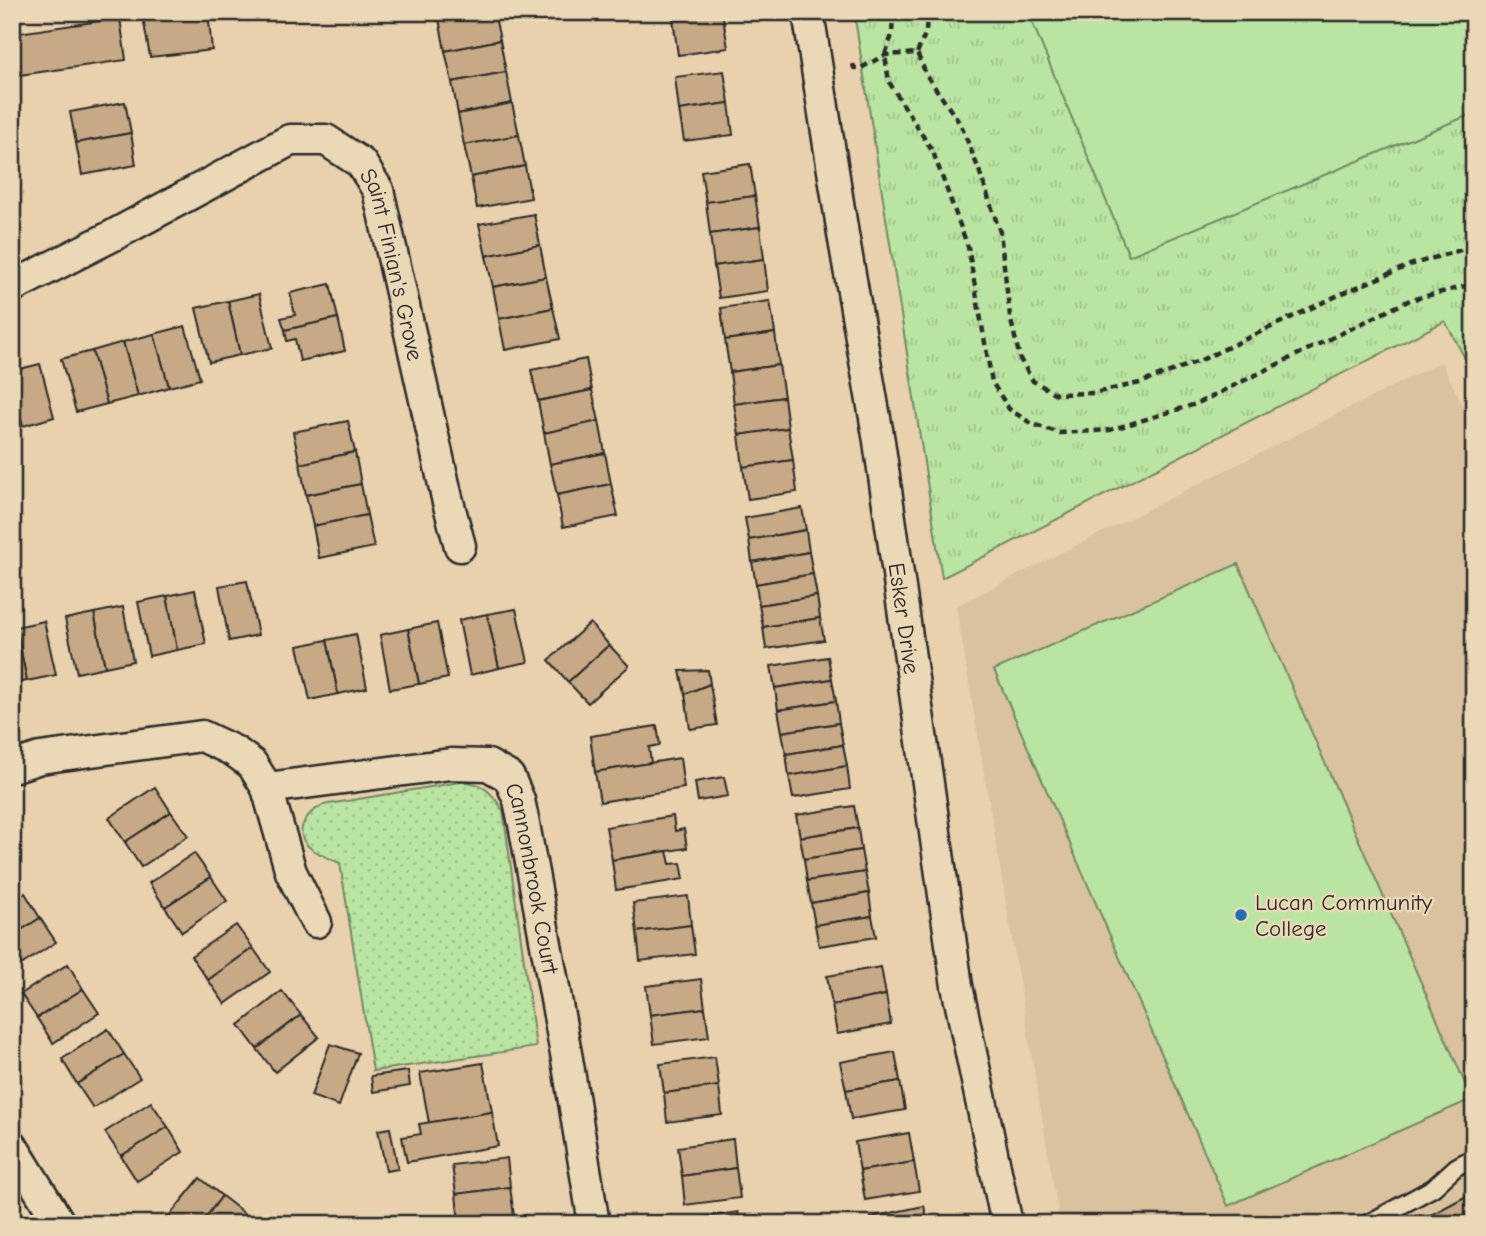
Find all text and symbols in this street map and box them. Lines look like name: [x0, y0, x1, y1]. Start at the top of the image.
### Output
street label: Saint Finian's Grove: [354, 163, 429, 363]
street label: Esker Drive: [883, 561, 926, 676]
street label: Cannonbrook Court: [500, 778, 565, 977]
place label: Lucan Community College: [1255, 889, 1433, 942]
marker: Lucan Community College: [1233, 907, 1249, 923]

